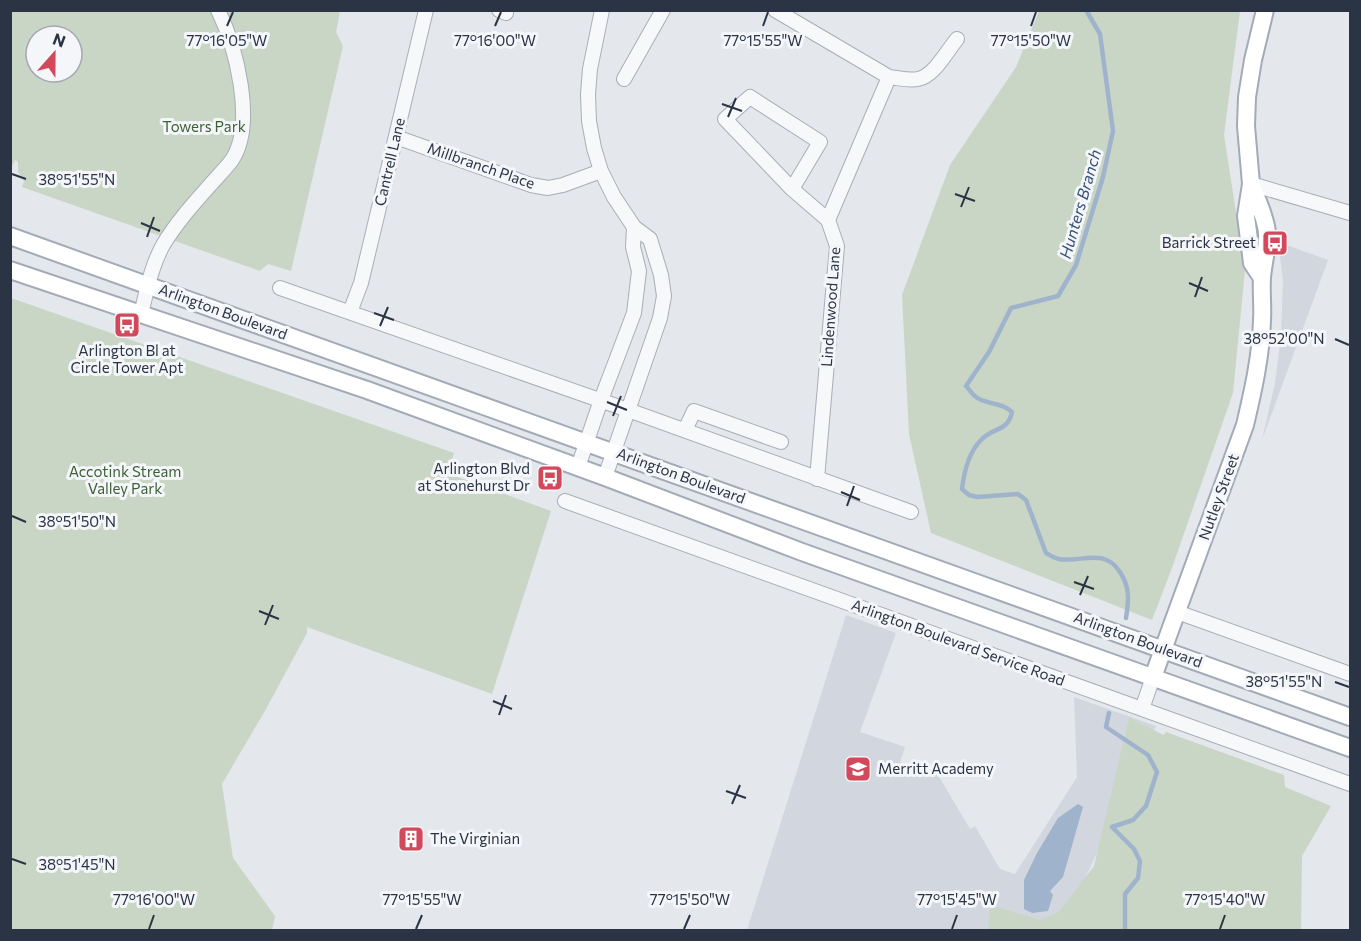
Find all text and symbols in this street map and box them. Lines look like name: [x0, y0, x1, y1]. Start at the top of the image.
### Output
north arrow: [24, 24, 84, 84]
text: N: [51, 29, 69, 51]
text: 77°16'05"W: [187, 31, 267, 49]
text: 77°16'00"W: [454, 31, 536, 49]
text: 77°15'55"W: [723, 31, 803, 49]
text: 77°15'50"W: [991, 31, 1071, 49]
street label: Cantrell Lane: [370, 116, 408, 208]
park label: Towers Park: [162, 117, 246, 135]
street label: Millbranch Place: [425, 138, 537, 192]
water label: Hunters Branch: [1055, 147, 1104, 261]
text: 38°51'55"N: [39, 170, 115, 188]
bus stop icon: Barrick Street: [1260, 228, 1290, 258]
place label: Barrick Street: [1162, 233, 1256, 251]
street label: Lindenwood Lane: [817, 246, 843, 368]
street label: Arlington Boulevard: [157, 279, 290, 343]
bus stop icon: Arlington Bl at Circle Tower Apt: [112, 310, 142, 340]
text: 38°52'00"N: [1243, 329, 1325, 347]
place label: Arlington Bl at Circle Tower Apt: [71, 341, 183, 376]
street label: Arlington Boulevard: [615, 443, 748, 507]
street label: Nutley Street: [1194, 451, 1242, 542]
place label: Arlington Blvd at Stonehurst Dr: [417, 459, 530, 494]
park label: Accotink Stream Valley Park: [69, 462, 181, 497]
bus stop icon: Arlington Blvd at Stonehurst Dr: [535, 463, 565, 493]
text: 38°51'50"N: [38, 512, 116, 530]
street label: Arlington Boulevard Service Road: [849, 595, 1068, 689]
street label: Arlington Boulevard: [1072, 607, 1205, 671]
text: 38°51'55"N: [1246, 672, 1322, 690]
school or university icon: Merritt Academy: [843, 754, 873, 784]
place label: Merritt Academy: [878, 759, 994, 777]
building icon: The Virginian: [396, 824, 426, 854]
place label: The Virginian: [430, 829, 520, 847]
text: 38°51'45"N: [38, 855, 116, 873]
text: 77°16'00"W: [113, 890, 195, 908]
text: 77°15'55"W: [382, 890, 462, 908]
text: 77°15'50"W: [650, 890, 730, 908]
text: 77°15'45"W: [917, 890, 997, 908]
text: 77°15'40"W: [1185, 890, 1265, 908]

